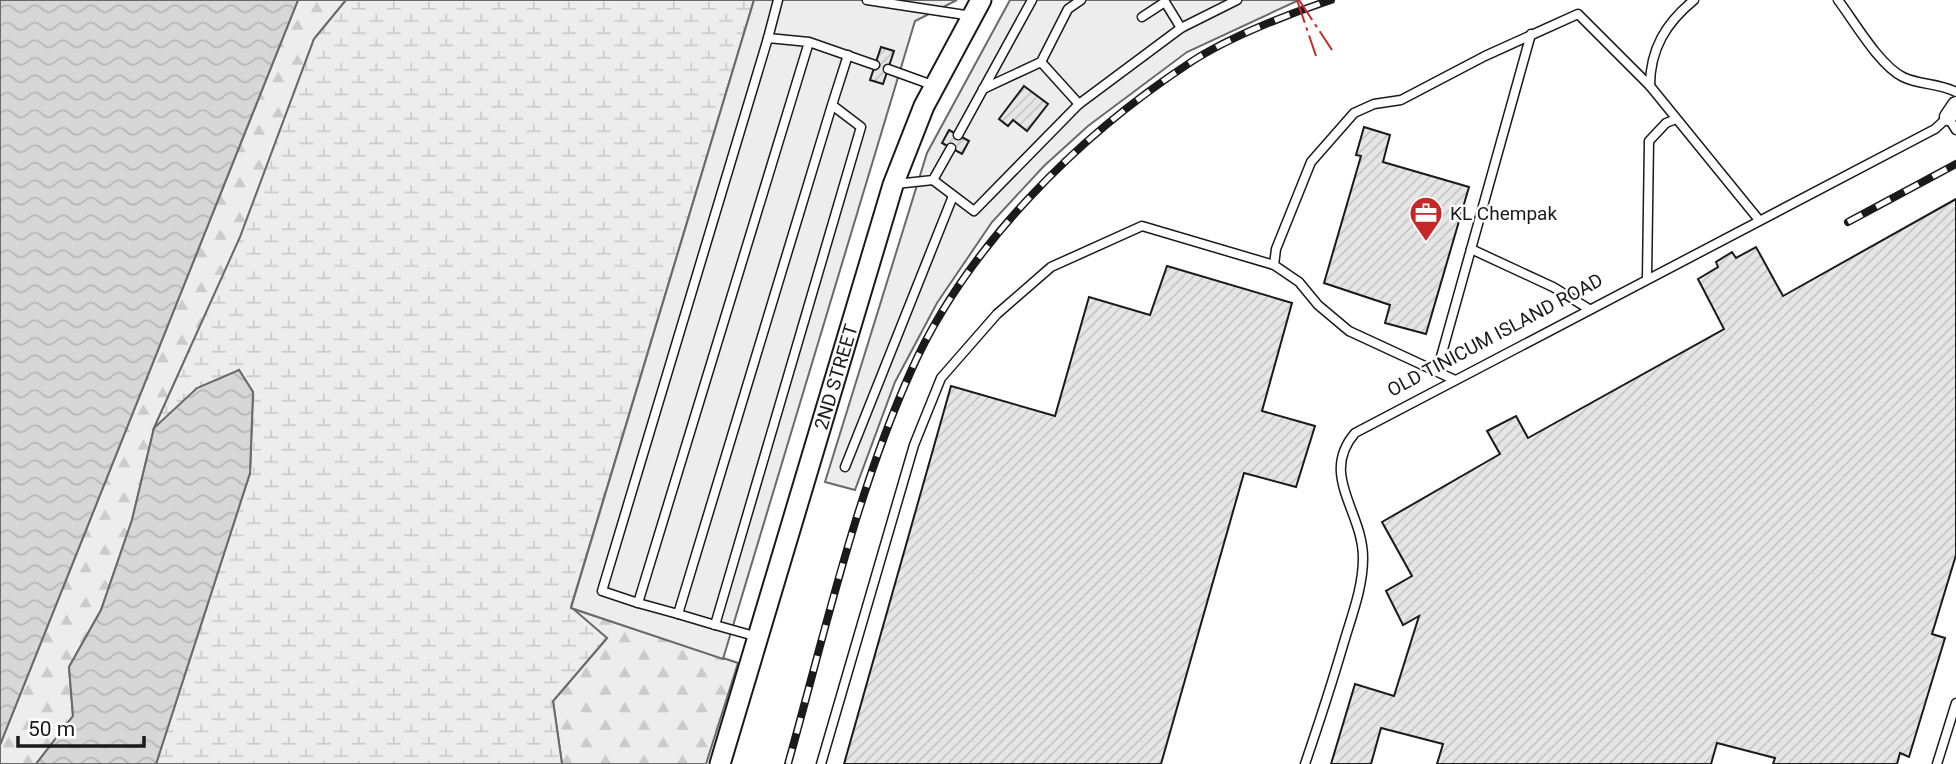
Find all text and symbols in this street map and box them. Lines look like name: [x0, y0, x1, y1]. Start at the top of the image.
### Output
office icon: KL Chempak: [1407, 194, 1445, 243]
place label: KL Chempak: [1450, 202, 1557, 225]
street label: OLD TINICUM ISLAND ROAD: [1383, 268, 1607, 402]
street label: 2ND STREET: [809, 321, 862, 432]
scale bar: [18, 704, 144, 748]
text: 50 m: [28, 717, 75, 741]

